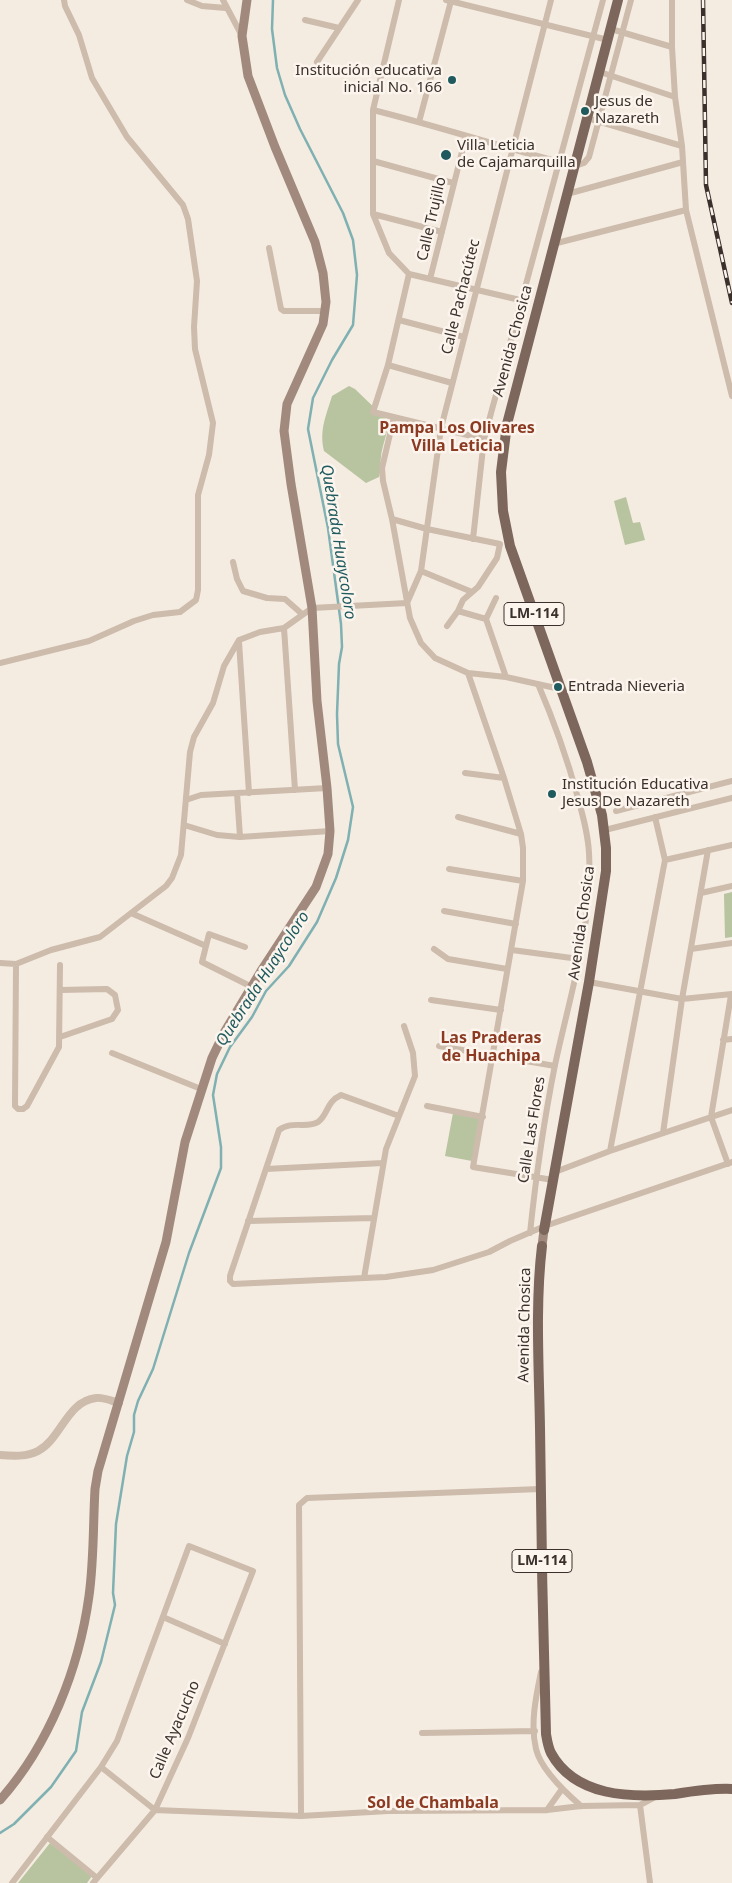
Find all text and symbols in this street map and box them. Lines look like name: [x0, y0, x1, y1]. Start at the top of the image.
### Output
place label: Institución educativa inicial No. 166: [295, 62, 442, 97]
marker: Institución educativa inicial No. 166: [446, 74, 458, 86]
place label: Jesus de Nazareth: [595, 93, 659, 128]
marker: Jesus de Nazareth: [579, 105, 591, 117]
place label: Villa Leticia de Cajamarquilla: [457, 137, 576, 172]
marker: Villa Leticia de Cajamarquilla: [439, 148, 453, 162]
street label: Calle Trujillo: [414, 175, 450, 263]
street label: Calle Pachacútec: [438, 238, 484, 356]
street label: Avenida Chosica: [489, 283, 537, 399]
district label: Pampa Los Olivares Villa Leticia: [379, 418, 535, 456]
water label: Quebrada Huaycoloro: [316, 463, 360, 621]
road number: LM-114: [504, 602, 564, 626]
place label: Entrada Nieveria: [568, 678, 685, 696]
marker: Entrada Nieveria: [552, 681, 564, 693]
place label: Institución Educativa Jesus De Nazareth: [562, 776, 709, 811]
marker: Institución Educativa Jesus De Nazareth: [546, 788, 558, 800]
street label: Avenida Chosica: [565, 865, 599, 981]
water label: Quebrada Huaycoloro: [212, 908, 314, 1050]
district label: Las Praderas de Huachipa: [440, 1028, 542, 1066]
street label: Calle Las Flores: [515, 1075, 549, 1185]
street label: Avenida Chosica: [515, 1267, 535, 1383]
road number: LM-114: [512, 1550, 572, 1572]
street label: Calle Ayacucho: [146, 1678, 204, 1782]
district label: Sol de Chambala: [367, 1793, 499, 1813]

